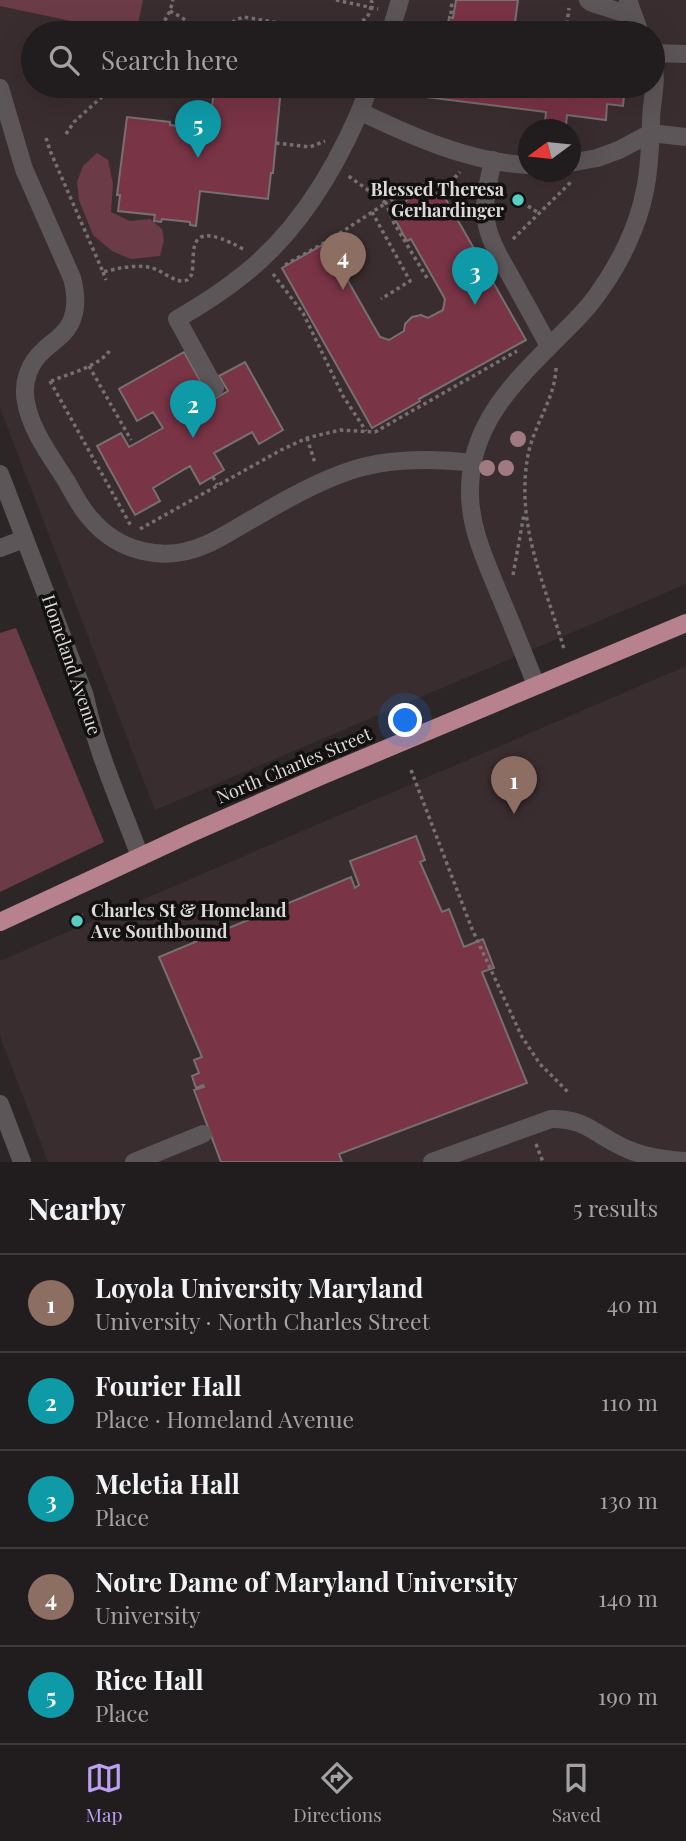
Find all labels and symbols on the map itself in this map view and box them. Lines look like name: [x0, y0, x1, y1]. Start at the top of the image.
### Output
pin: 5: [175, 100, 221, 158]
north arrow: [518, 119, 581, 182]
place label: Blessed Theresa Gerhardinger: [371, 177, 505, 222]
marker: Blessed Theresa Gerhardinger: [510, 192, 526, 208]
pin: 4: [320, 232, 366, 290]
pin: 3: [452, 247, 498, 305]
pin: 2: [170, 380, 216, 438]
street label: Homeland Avenue: [37, 591, 107, 738]
your location: [388, 703, 422, 737]
street label: North Charles Street: [212, 721, 375, 809]
pin: 1: [491, 756, 537, 814]
place label: Charles St & Homeland Ave Southbound: [90, 898, 287, 943]
marker: Charles St & Homeland Ave Southbound: [69, 913, 85, 929]

